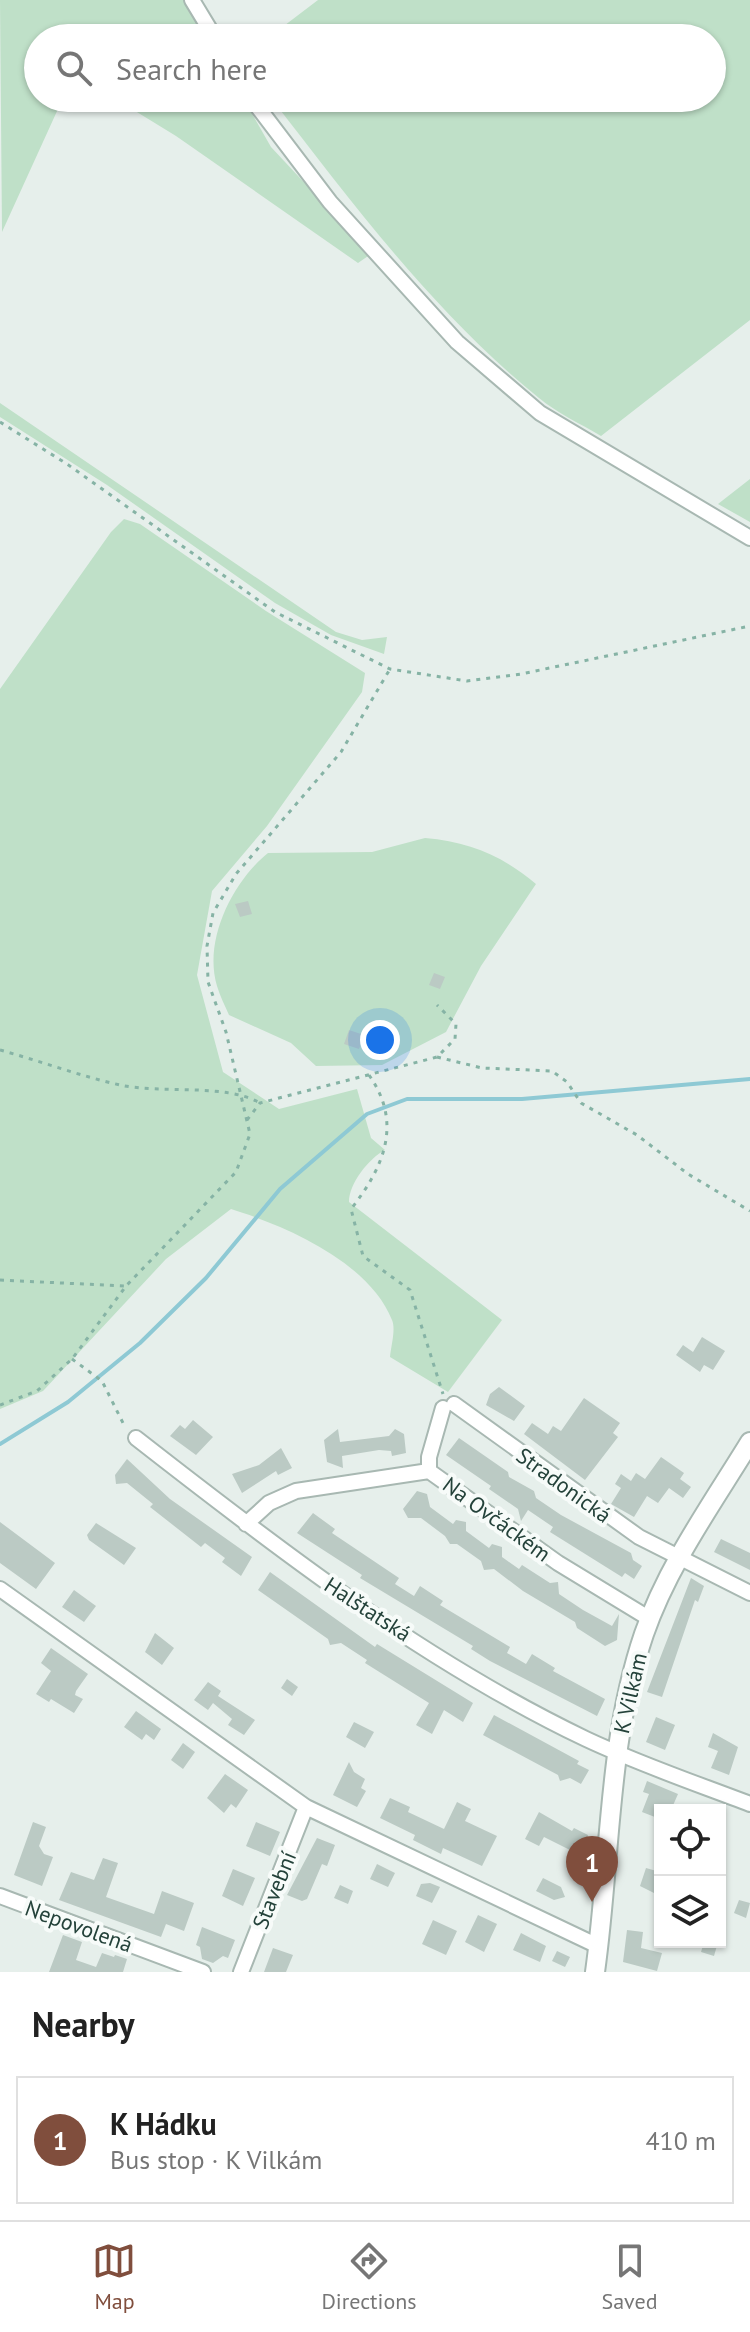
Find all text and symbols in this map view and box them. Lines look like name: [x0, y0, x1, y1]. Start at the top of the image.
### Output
search box: [24, 24, 726, 112]
icon: search: [52, 46, 96, 90]
text: Search here: [116, 49, 267, 88]
your location: [360, 1020, 400, 1060]
street label: Stradonická: [511, 1441, 617, 1529]
street label: Na Ovčáckém: [438, 1470, 556, 1568]
street label: Halštatská: [319, 1571, 417, 1647]
street label: K Vilkám: [607, 1650, 653, 1736]
map controls: [654, 1804, 726, 1948]
button: locate: [654, 1804, 726, 1876]
pin: 1: [566, 1836, 618, 1902]
street label: Stavební: [246, 1847, 302, 1933]
button: layers: [654, 1876, 726, 1948]
street label: Nepovolená: [22, 1894, 136, 1958]
text: Nearby: [32, 2002, 134, 2046]
text: K Hádku: [110, 2104, 217, 2143]
text: 1: [53, 2124, 67, 2157]
text: 410 m: [645, 2124, 716, 2157]
text: Bus stop · K Vilkám: [110, 2143, 322, 2176]
tab: Map: [92, 2239, 136, 2315]
tab: Directions: [321, 2239, 417, 2315]
tab: Saved: [602, 2239, 657, 2315]

